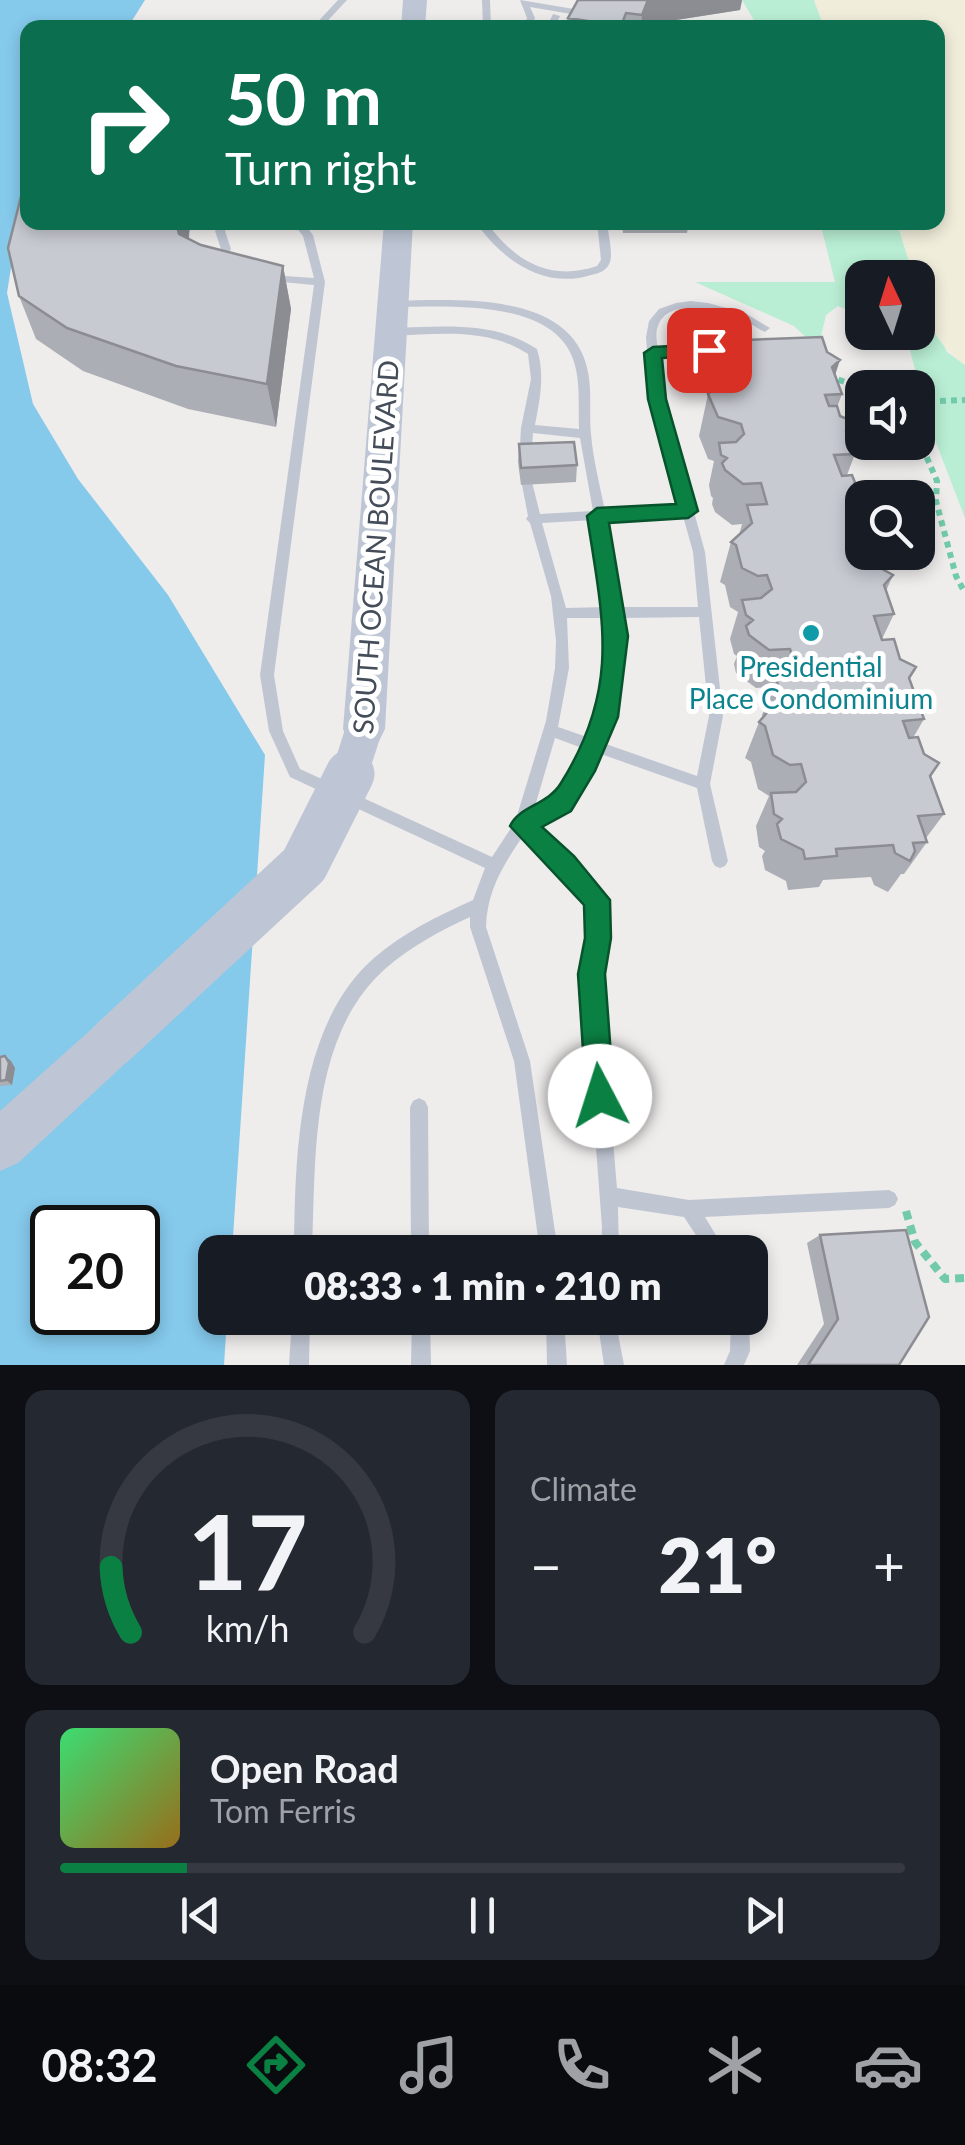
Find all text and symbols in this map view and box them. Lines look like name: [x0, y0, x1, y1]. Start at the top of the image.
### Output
text: 50 m: [225, 56, 382, 140]
icon: right: [60, 60, 190, 190]
text: Turn right: [225, 141, 416, 195]
north arrow: [845, 260, 935, 350]
map controls: [845, 260, 935, 570]
pin: [667, 308, 752, 393]
icon: arrive: [682, 323, 737, 378]
street label: SOUTH OCEAN BOULEVARD: [345, 359, 405, 735]
button: sound: [845, 370, 935, 460]
button: search: [845, 480, 935, 570]
marker: Presidential Place Condominium: [800, 622, 822, 644]
place label: Presidential Place Condominium: [689, 649, 933, 715]
position arrow: [548, 1044, 652, 1148]
speed limit sign: 20: [30, 1205, 160, 1335]
text: 08:33 · 1 min · 210 m: [304, 1262, 662, 1308]
text: Climate: [530, 1469, 637, 1508]
text: 17: [187, 1487, 308, 1612]
text: 21°: [658, 1519, 777, 1609]
text: −: [530, 1532, 562, 1598]
text: +: [873, 1532, 905, 1598]
text: km/h: [206, 1607, 289, 1650]
text: Open Road: [210, 1745, 399, 1791]
text: Tom Ferris: [210, 1791, 356, 1830]
icon: previous: [173, 1888, 228, 1943]
icon: pause: [455, 1888, 510, 1943]
icon: next: [737, 1888, 792, 1943]
icon: directions: [241, 2030, 311, 2100]
icon: music: [394, 2030, 464, 2100]
icon: phone: [547, 2030, 617, 2100]
icon: climate: [700, 2030, 770, 2100]
icon: car: [853, 2030, 923, 2100]
text: 08:32: [42, 2038, 158, 2092]

